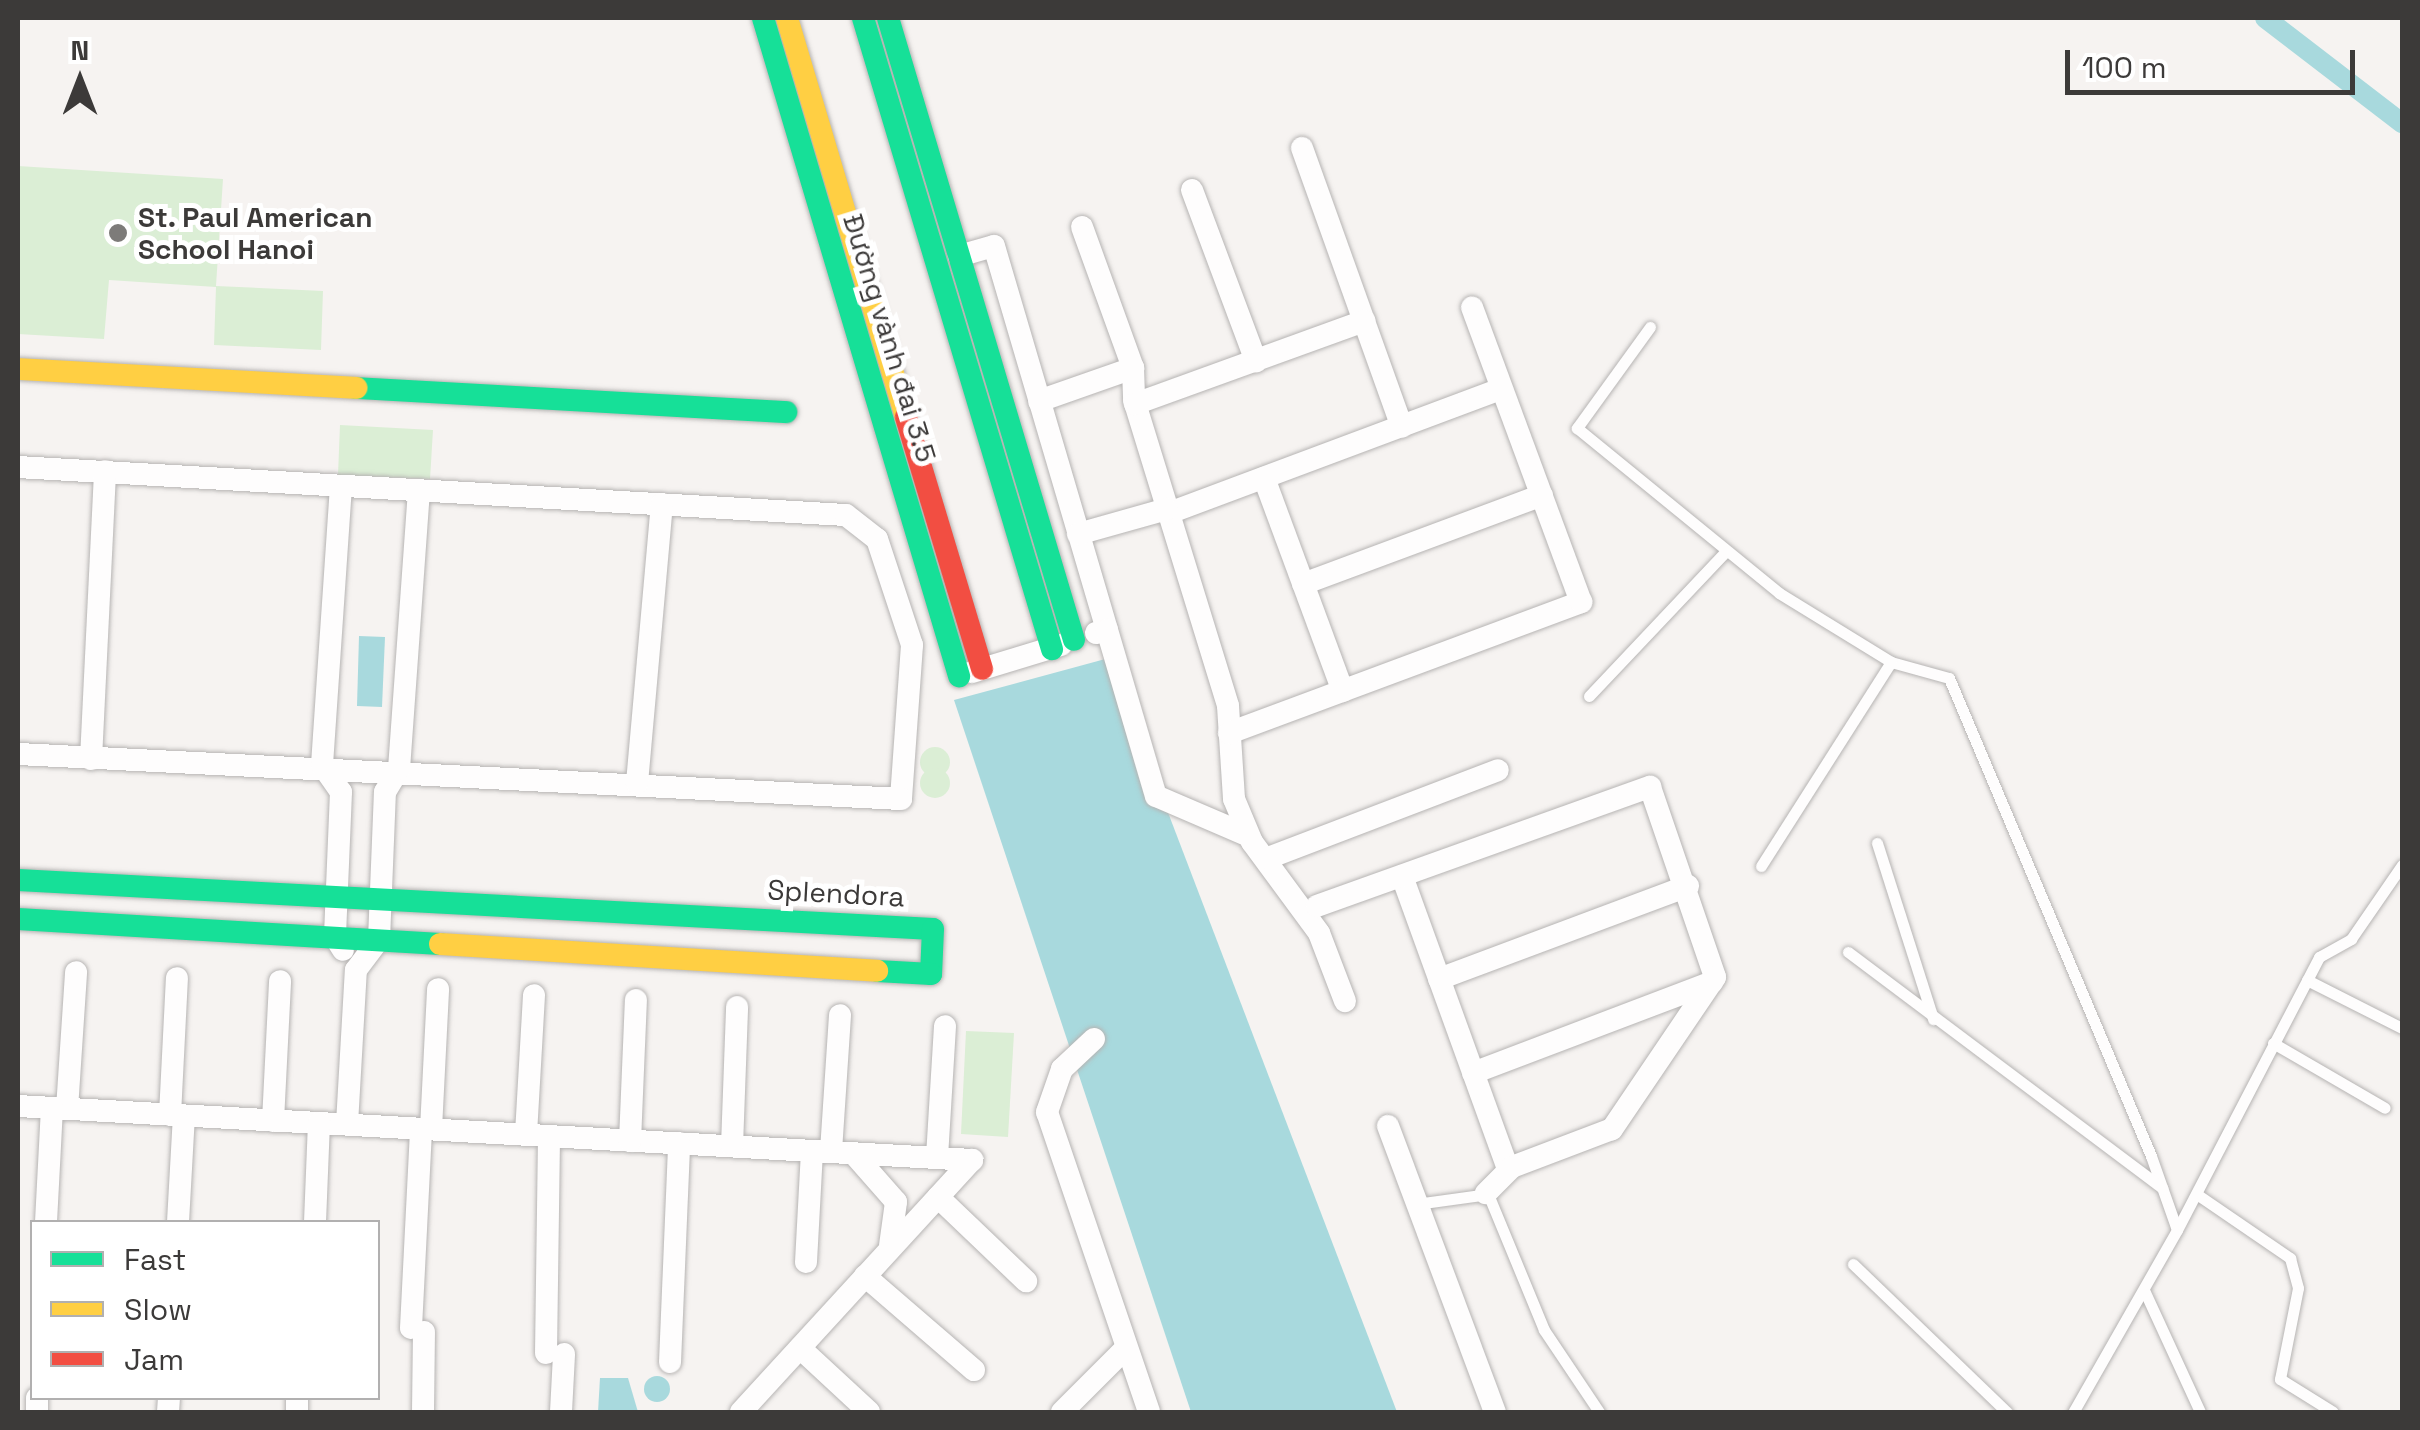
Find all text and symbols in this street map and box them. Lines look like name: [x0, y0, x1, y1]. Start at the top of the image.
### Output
north arrow: [30, 30, 130, 130]
scale bar: [2070, 30, 2360, 92]
text: N: [71, 32, 89, 68]
text: 100 m: [2082, 48, 2167, 87]
place label: St. Paul American School Hanoi: [138, 200, 374, 266]
street label: Đường vành đai 3.5: [836, 210, 944, 466]
marker: St. Paul American School Hanoi: [107, 222, 129, 244]
street label: Splendora: [767, 873, 905, 913]
legend: [30, 1220, 380, 1400]
text: Fast: [124, 1240, 186, 1279]
text: Slow: [124, 1290, 192, 1329]
text: Jam: [124, 1340, 184, 1379]

